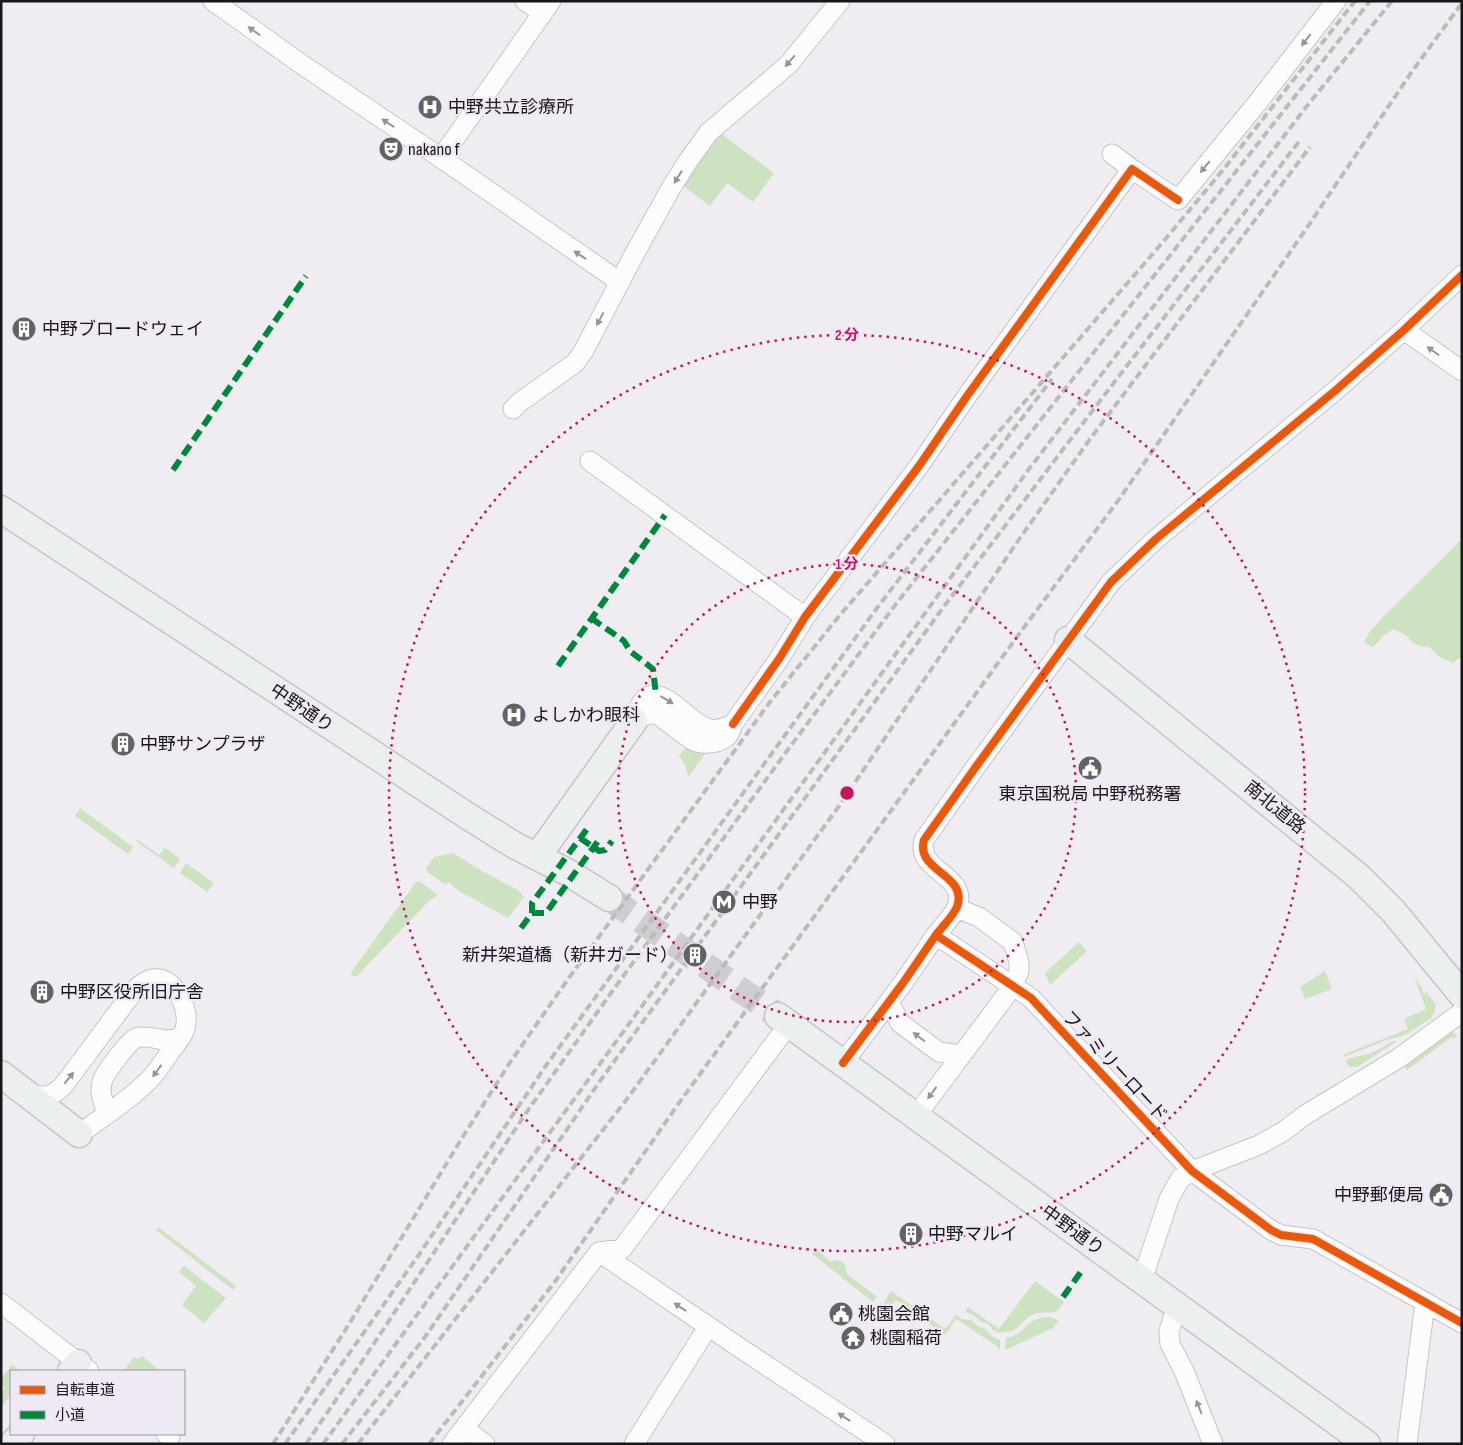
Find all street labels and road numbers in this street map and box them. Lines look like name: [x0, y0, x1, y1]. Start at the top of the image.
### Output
street label: 中野通り: [266, 680, 337, 737]
street label: 南北道路: [1240, 777, 1309, 838]
street label: ファミリーロード: [1058, 1007, 1171, 1126]
street label: 中野通り: [1037, 1201, 1108, 1260]

